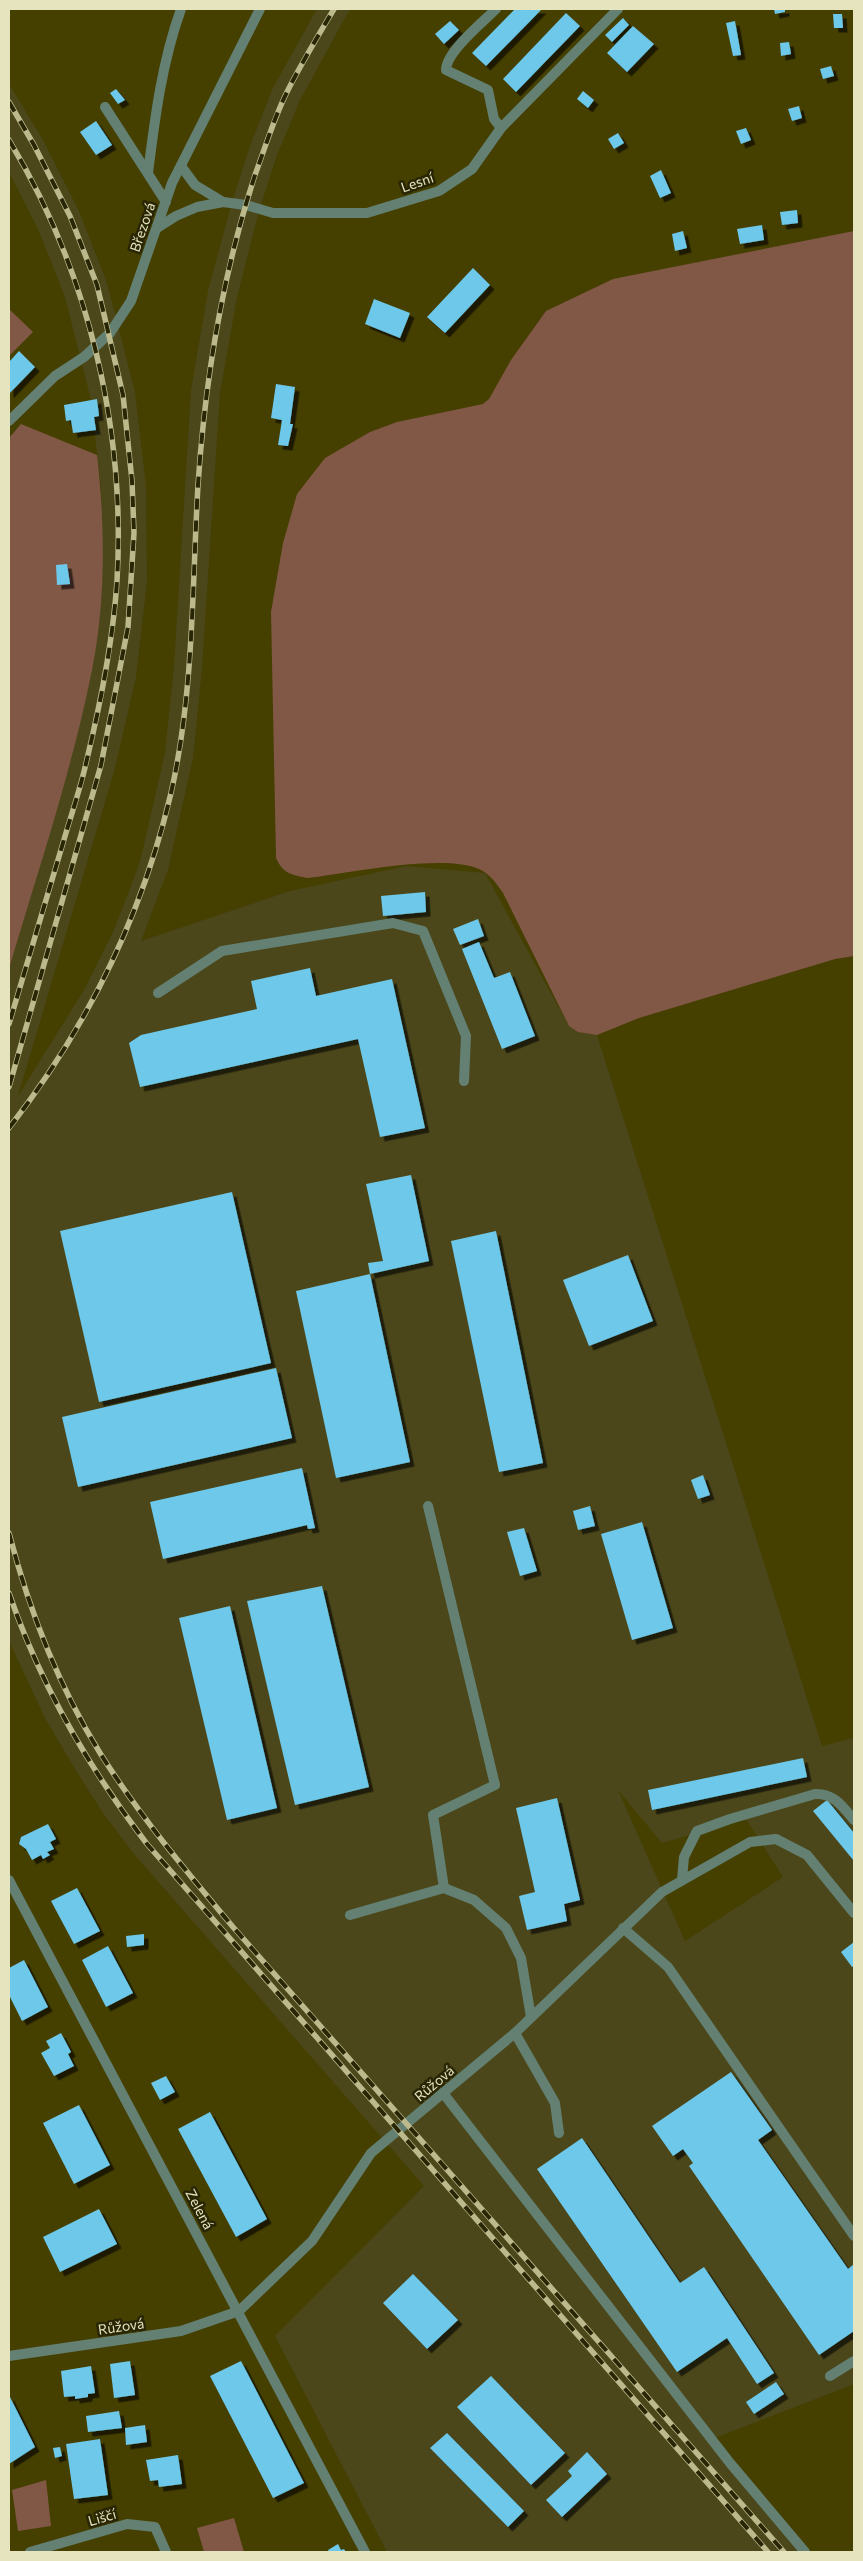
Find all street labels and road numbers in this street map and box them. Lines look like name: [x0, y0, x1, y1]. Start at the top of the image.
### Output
street label: Lesní: [398, 168, 436, 195]
street label: Březová: [126, 200, 158, 254]
street label: Růžová: [411, 2062, 457, 2104]
street label: Zelená: [182, 2186, 218, 2232]
street label: Růžová: [97, 2314, 145, 2338]
street label: Liščí: [86, 2505, 118, 2529]

